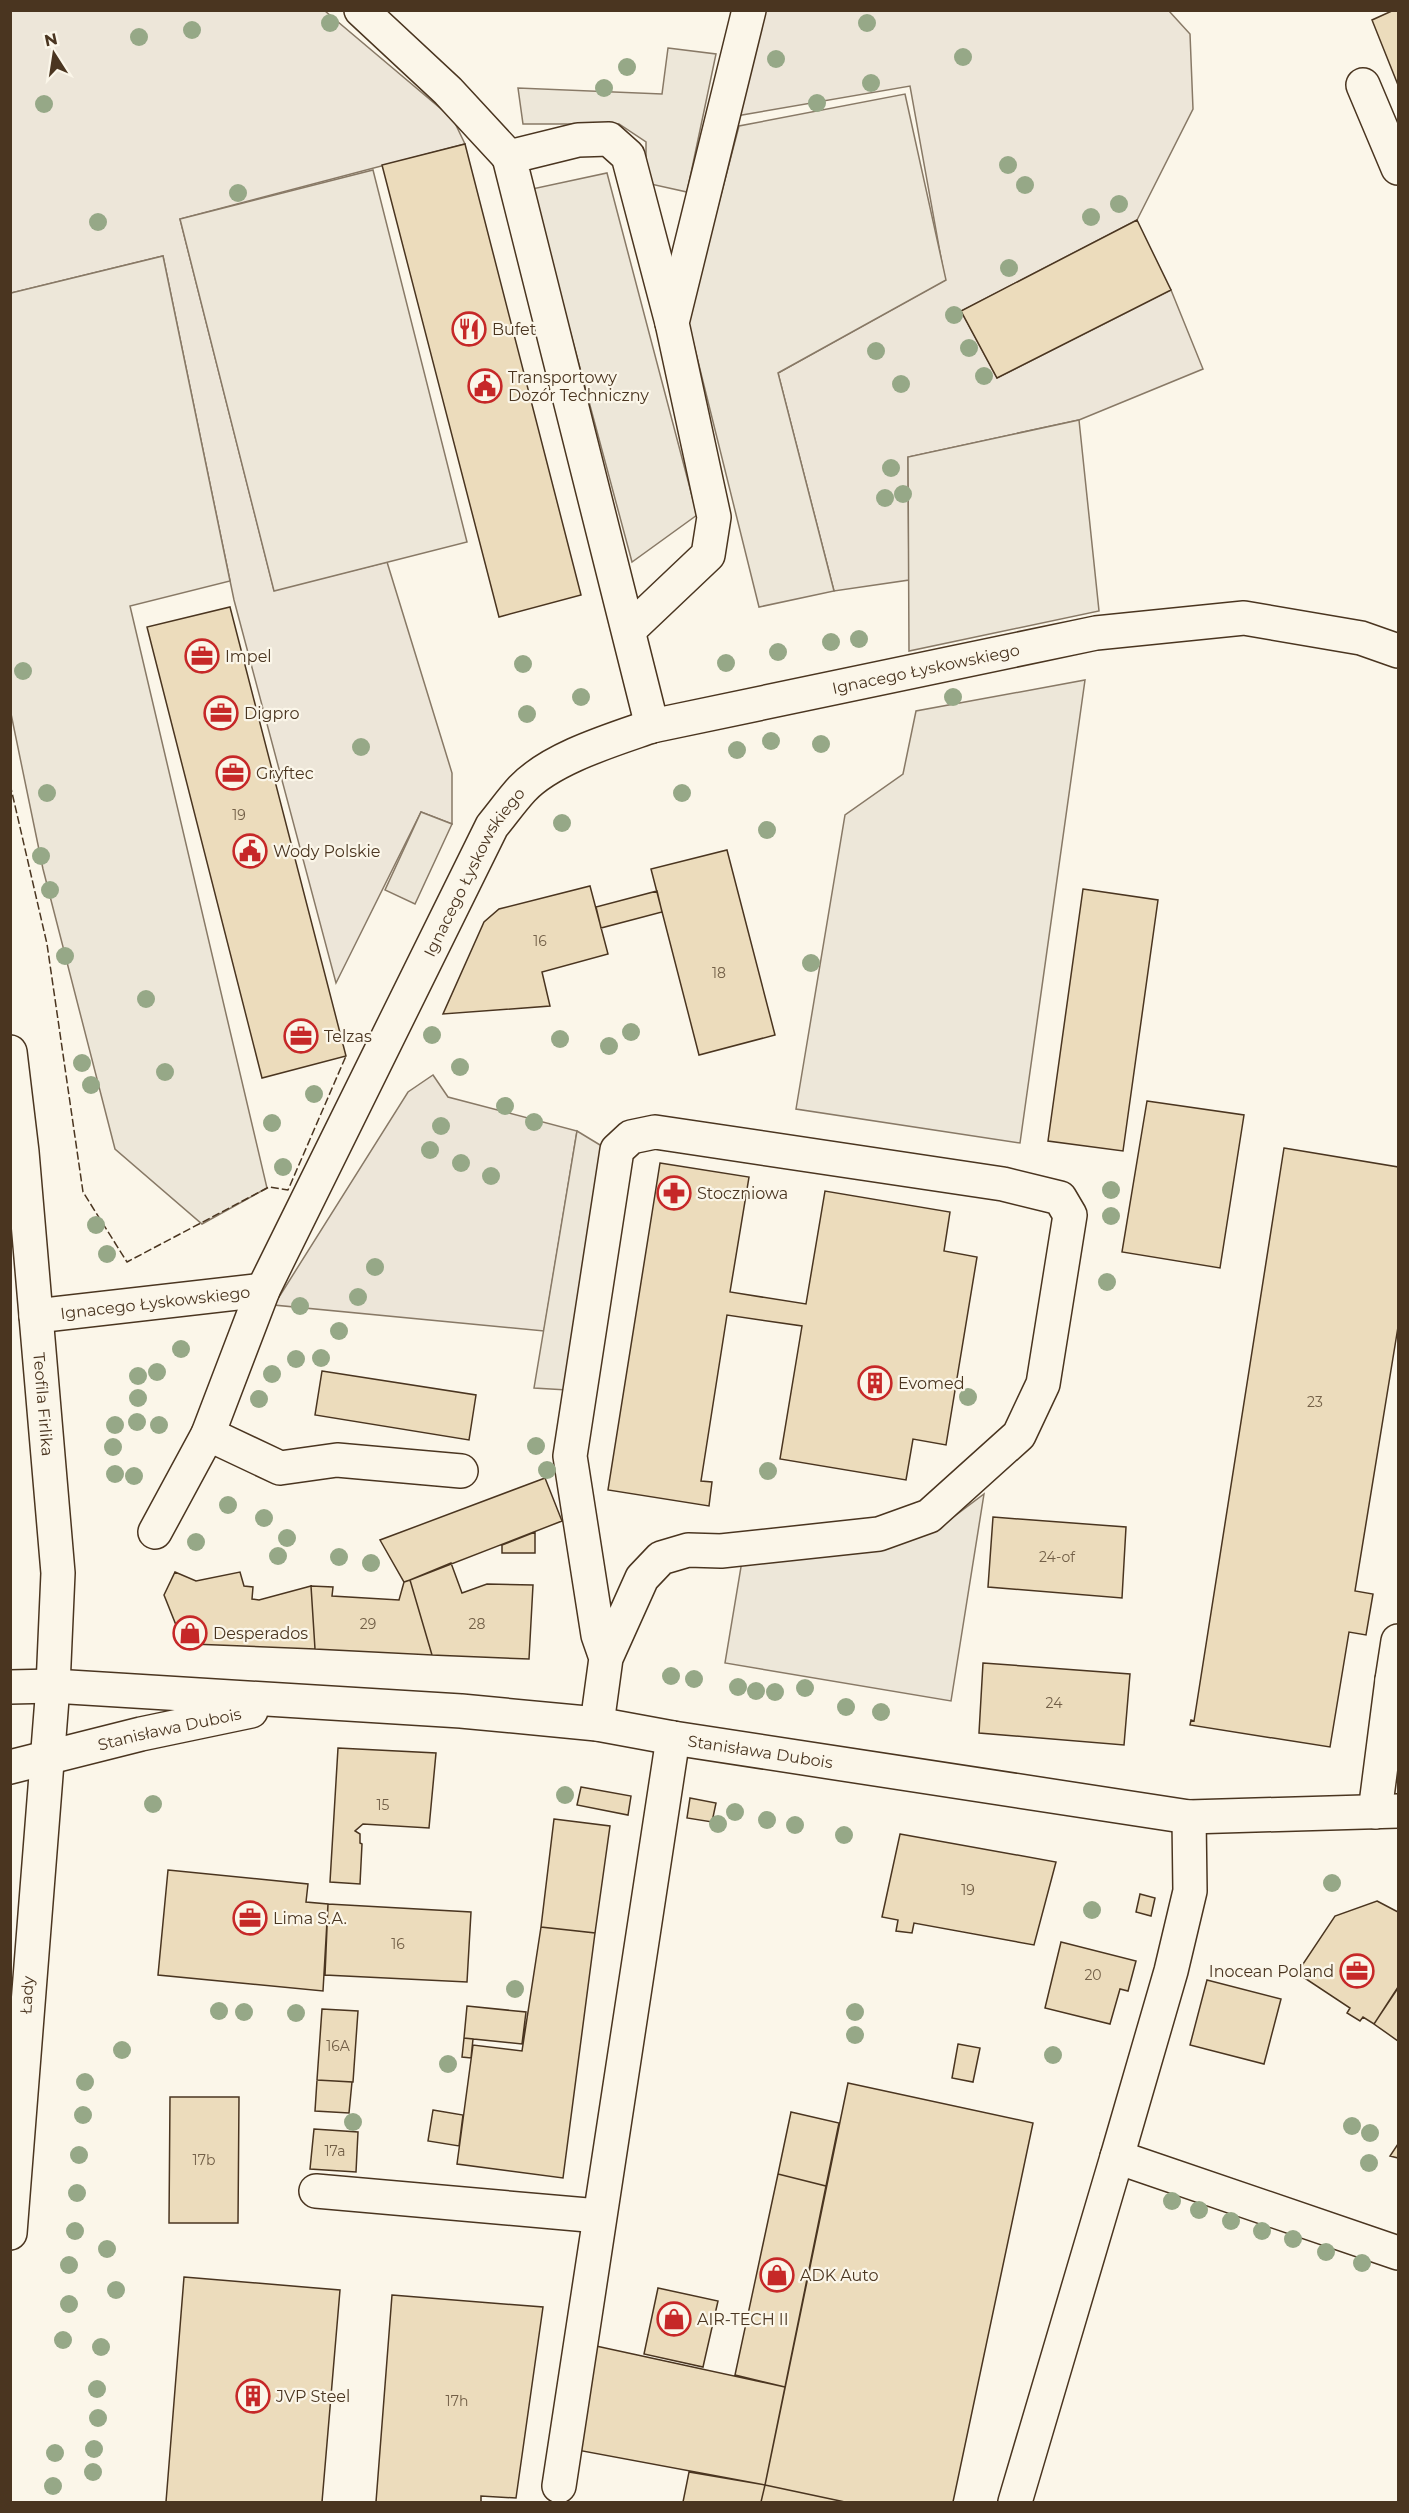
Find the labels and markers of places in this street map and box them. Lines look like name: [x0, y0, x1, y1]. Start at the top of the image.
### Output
restaurant icon: Bufet: [451, 311, 487, 347]
place label: Bufet: [492, 320, 537, 339]
public building icon: Transportowy Dozór Techniczny: [467, 368, 503, 404]
place label: Transportowy Dozór Techniczny: [508, 368, 649, 405]
office icon: Impel: [184, 638, 220, 674]
place label: Impel: [225, 647, 272, 666]
office icon: Digpro: [203, 695, 239, 731]
place label: Digpro: [244, 704, 300, 723]
office icon: Gryftec: [215, 755, 251, 791]
place label: Gryftec: [256, 764, 314, 783]
public building icon: Wody Polskie: [232, 833, 268, 869]
place label: Wody Polskie: [273, 842, 381, 861]
office icon: Telzas: [283, 1018, 319, 1054]
place label: Telzas: [324, 1027, 372, 1046]
pharmacy icon: Stoczniowa: [656, 1175, 692, 1211]
place label: Stoczniowa: [697, 1184, 788, 1203]
building icon: Evomed: [857, 1365, 893, 1401]
place label: Evomed: [898, 1374, 964, 1393]
shop icon: Desperados: [172, 1615, 208, 1651]
place label: Desperados: [213, 1624, 308, 1643]
office icon: Lima S.A.: [232, 1900, 268, 1936]
place label: Lima S.A.: [273, 1909, 347, 1928]
office icon: Inocean Poland: [1339, 1953, 1375, 1989]
place label: Inocean Poland: [1209, 1962, 1334, 1981]
shop icon: ADK Auto: [759, 2257, 795, 2293]
place label: ADK Auto: [800, 2266, 879, 2285]
shop icon: AIR-TECH II: [656, 2301, 692, 2337]
place label: AIR-TECH II: [697, 2310, 789, 2329]
building icon: JVP Steel: [235, 2378, 271, 2414]
place label: JVP Steel: [275, 2387, 350, 2406]

